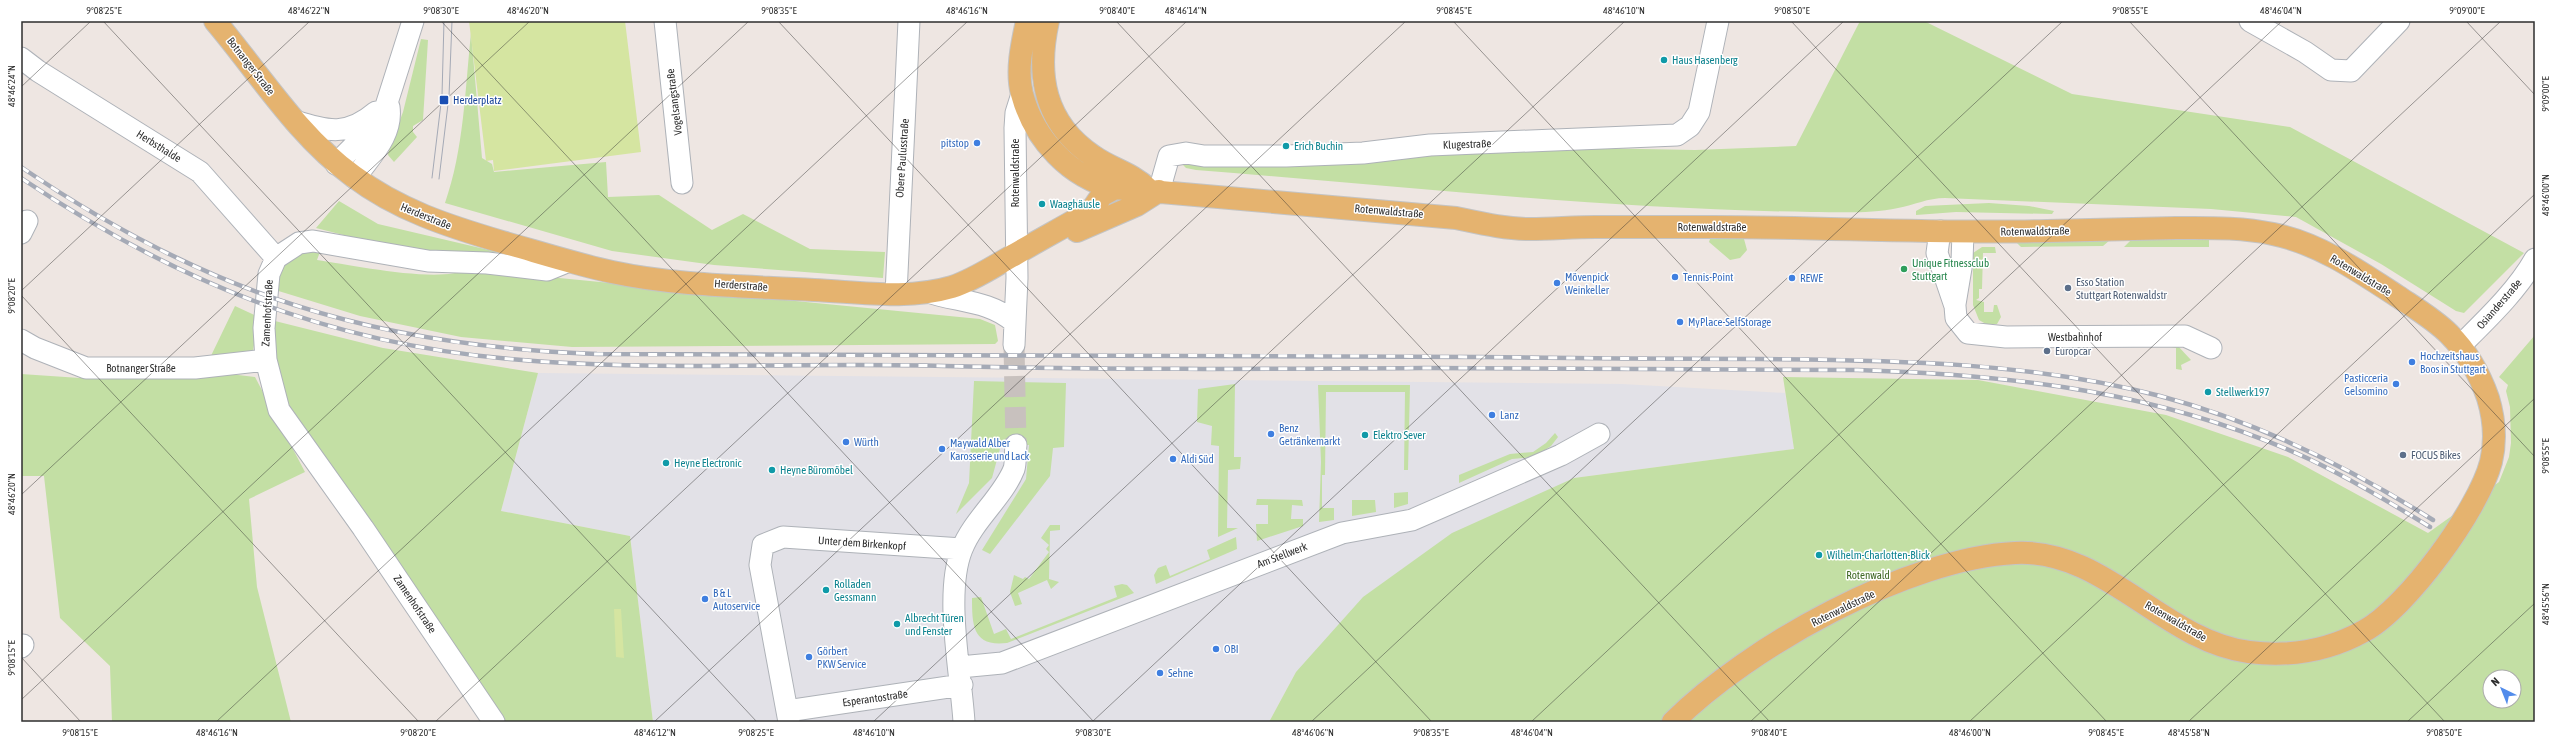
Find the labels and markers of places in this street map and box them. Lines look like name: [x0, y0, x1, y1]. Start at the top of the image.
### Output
place label: Haus Hasenberg: [1672, 54, 1738, 66]
marker: Haus Hasenberg: [1659, 55, 1669, 65]
marker: Herderplatz: [438, 94, 450, 106]
place label: Herderplatz: [453, 94, 501, 106]
place label: pitstop: [941, 137, 969, 149]
marker: pitstop: [972, 138, 982, 148]
place label: Erich Buchin: [1294, 140, 1343, 152]
marker: Erich Buchin: [1281, 141, 1291, 151]
place label: Waaghäusle: [1050, 198, 1100, 210]
marker: Waaghäusle: [1037, 199, 1047, 209]
place label: Unique Fitnessclub Stuttgart: [1912, 257, 1989, 282]
marker: Unique Fitnessclub Stuttgart: [1899, 264, 1909, 274]
place label: Mövenpick Weinkeller: [1565, 271, 1610, 296]
place label: Tennis-Point: [1683, 271, 1733, 283]
marker: Tennis-Point: [1670, 272, 1680, 282]
place label: REWE: [1800, 272, 1823, 284]
marker: REWE: [1787, 273, 1797, 283]
place label: Esso Station Stuttgart Rotenwaldstr: [2076, 276, 2168, 301]
marker: Mövenpick Weinkeller: [1552, 278, 1562, 288]
marker: Esso Station Stuttgart Rotenwaldstr: [2063, 283, 2073, 293]
place label: MyPlace-SelfStorage: [1688, 316, 1771, 328]
marker: MyPlace-SelfStorage: [1675, 317, 1685, 327]
place label: Europcar: [2055, 345, 2092, 357]
marker: Europcar: [2042, 346, 2052, 356]
place label: Hochzeitshaus Boos in Stuttgart: [2420, 350, 2486, 375]
marker: Hochzeitshaus Boos in Stuttgart: [2407, 357, 2417, 367]
place label: Pasticceria Gelsomino: [2344, 372, 2388, 397]
marker: Pasticceria Gelsomino: [2391, 379, 2401, 389]
place label: Stellwerk197: [2216, 386, 2269, 398]
marker: Stellwerk197: [2203, 387, 2213, 397]
place label: Lanz: [1500, 409, 1519, 421]
marker: Lanz: [1487, 410, 1497, 420]
place label: Benz Getränkemarkt: [1279, 422, 1340, 447]
marker: Benz Getränkemarkt: [1266, 429, 1276, 439]
place label: Elektro Sever: [1373, 429, 1426, 441]
marker: Elektro Sever: [1360, 430, 1370, 440]
place label: Würth: [854, 436, 879, 448]
marker: Würth: [841, 437, 851, 447]
place label: Maywald Alber Karosserie und Lack: [950, 437, 1030, 462]
marker: Maywald Alber Karosserie und Lack: [937, 444, 947, 454]
place label: FOCUS Bikes: [2411, 449, 2461, 461]
marker: FOCUS Bikes: [2398, 450, 2408, 460]
place label: Aldi Süd: [1181, 453, 1214, 465]
marker: Aldi Süd: [1168, 454, 1178, 464]
place label: Heyne Electronic: [674, 457, 743, 469]
marker: Heyne Electronic: [661, 458, 671, 468]
place label: Heyne Büromöbel: [780, 464, 853, 476]
marker: Heyne Büromöbel: [767, 465, 777, 475]
place label: Wilhelm-Charlotten-Blick: [1827, 549, 1930, 561]
marker: Wilhelm-Charlotten-Blick: [1814, 550, 1824, 560]
place label: Rolladen Gessmann: [834, 578, 876, 603]
marker: Rolladen Gessmann: [821, 585, 831, 595]
place label: B & L Autoservice: [713, 587, 760, 612]
marker: B & L Autoservice: [700, 594, 710, 604]
place label: Albrecht Türen und Fenster: [905, 612, 964, 637]
marker: Albrecht Türen und Fenster: [892, 619, 902, 629]
place label: OBI: [1224, 643, 1238, 655]
marker: OBI: [1211, 644, 1221, 654]
place label: Görbert PKW Service: [817, 645, 866, 670]
marker: Görbert PKW Service: [804, 652, 814, 662]
place label: Sehne: [1168, 667, 1193, 679]
marker: Sehne: [1155, 668, 1165, 678]

